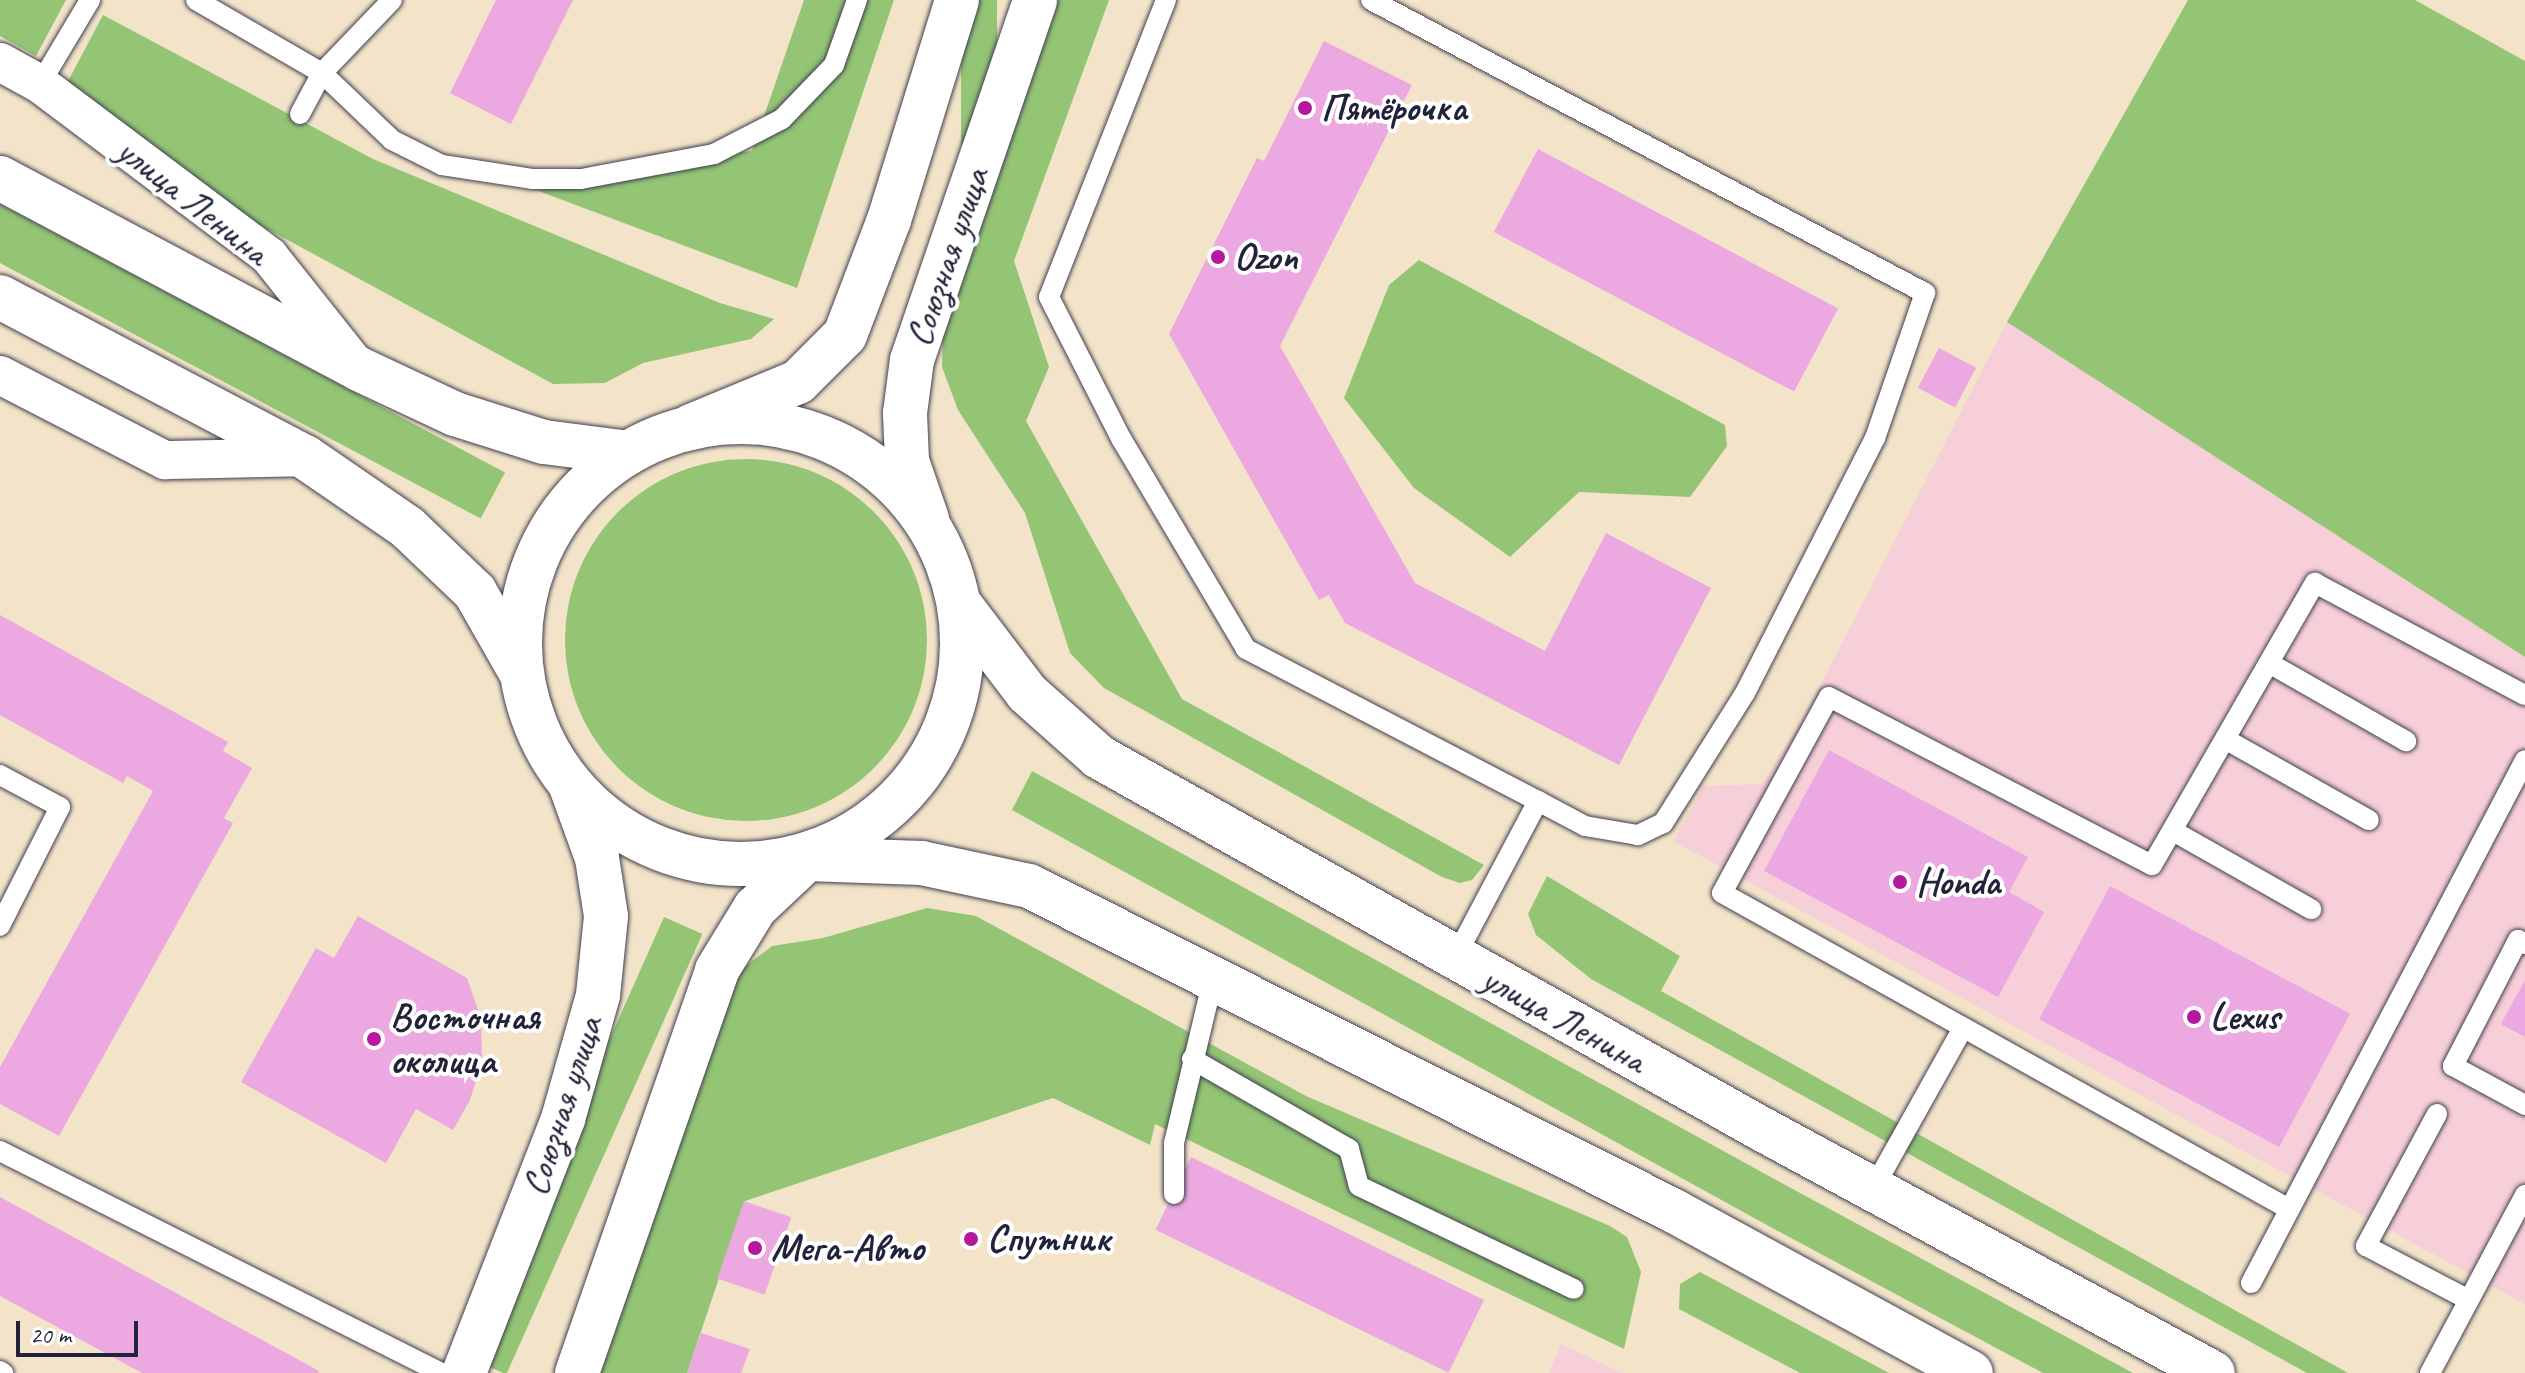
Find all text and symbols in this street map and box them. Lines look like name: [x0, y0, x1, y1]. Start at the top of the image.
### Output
place label: Пятёрочка: [1321, 85, 1467, 131]
marker: Пятёрочка: [1296, 99, 1314, 117]
street label: улица Ленина: [108, 128, 278, 274]
street label: Союзная улица: [895, 161, 999, 353]
place label: Ozon: [1234, 234, 1297, 280]
marker: Ozon: [1209, 248, 1227, 266]
place label: Honda: [1916, 859, 2000, 905]
marker: Honda: [1891, 873, 1909, 891]
street label: улица Ленина: [1474, 955, 1654, 1083]
place label: Восточная околица: [390, 994, 540, 1084]
place label: Lexus: [2210, 994, 2279, 1040]
marker: Lexus: [2185, 1008, 2203, 1026]
street label: Союзная улица: [511, 1010, 613, 1202]
marker: Восточная околица: [365, 1030, 383, 1048]
place label: Спутник: [987, 1216, 1110, 1262]
place label: Мега-Авто: [771, 1225, 924, 1271]
marker: Спутник: [962, 1230, 980, 1248]
marker: Мега-Авто: [746, 1239, 764, 1257]
scale bar: [20, 1305, 142, 1355]
text: 20 m: [30, 1320, 71, 1350]

